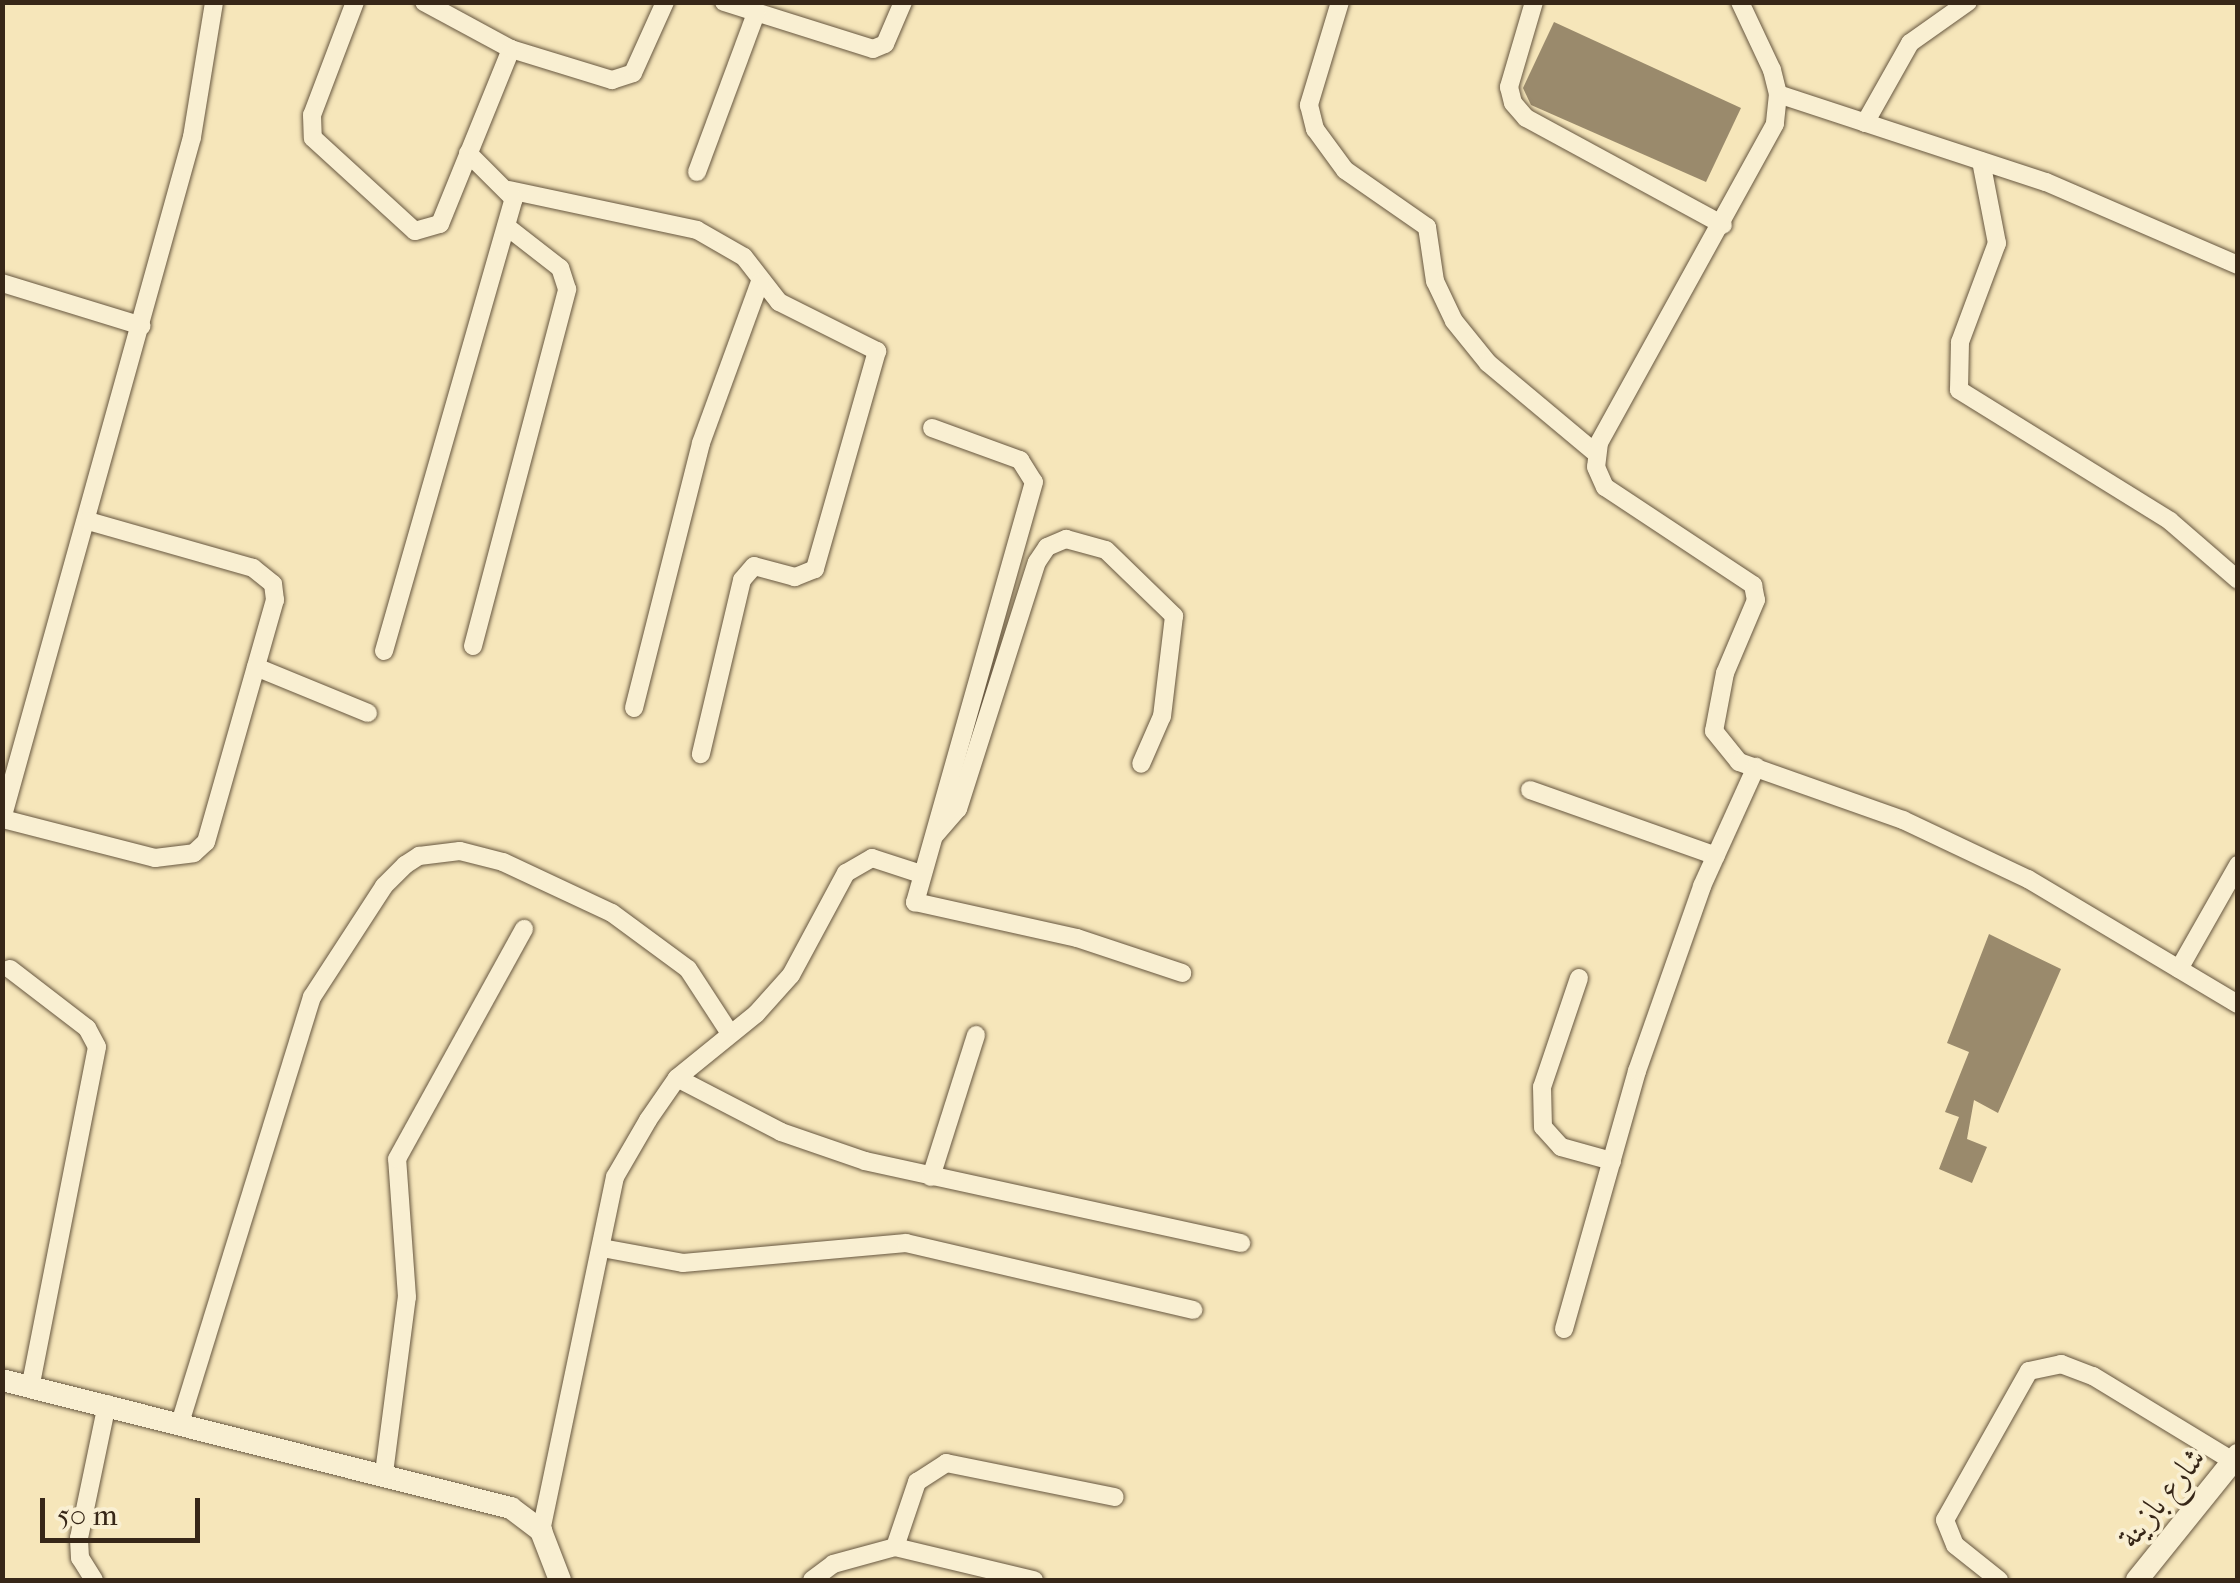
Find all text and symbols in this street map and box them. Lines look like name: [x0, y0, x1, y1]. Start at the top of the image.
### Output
street label: شارع بازينة: [2110, 1440, 2214, 1556]
scale bar: [45, 1478, 205, 1540]
text: 50 m: [57, 1498, 118, 1533]

